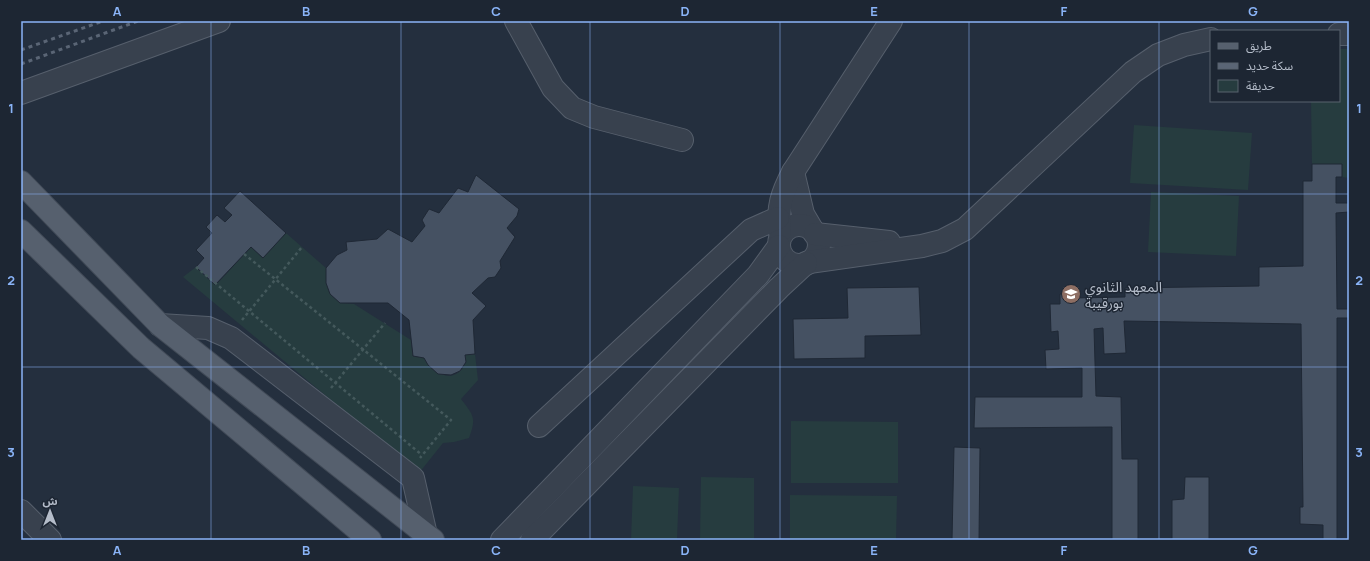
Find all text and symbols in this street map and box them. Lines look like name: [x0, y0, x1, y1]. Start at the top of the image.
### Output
text: A: [113, 2, 122, 20]
text: B: [302, 2, 310, 20]
text: C: [491, 2, 501, 20]
text: D: [680, 2, 690, 20]
text: E: [870, 2, 878, 20]
text: F: [1061, 2, 1068, 20]
text: G: [1248, 2, 1258, 20]
legend: [1210, 30, 1340, 102]
text: طريق: [1246, 37, 1272, 54]
text: سكة حديد: [1246, 57, 1293, 74]
text: حديقة: [1246, 77, 1275, 94]
text: 1: [8, 99, 14, 117]
text: 1: [1356, 99, 1362, 117]
text: 2: [7, 271, 15, 289]
text: 2: [1355, 271, 1363, 289]
place label: المعهد الثانوي بورقيبة: [1085, 277, 1162, 312]
school or university icon: المعهد الثانوي بورقيبة: [1060, 283, 1082, 305]
text: 3: [7, 443, 15, 461]
text: 3: [1355, 443, 1363, 461]
north arrow: [30, 491, 70, 531]
text: ش: [42, 493, 58, 508]
text: A: [113, 541, 122, 559]
text: B: [302, 541, 310, 559]
text: C: [491, 541, 501, 559]
text: D: [680, 541, 690, 559]
text: E: [870, 541, 878, 559]
text: F: [1061, 541, 1068, 559]
text: G: [1248, 541, 1258, 559]

